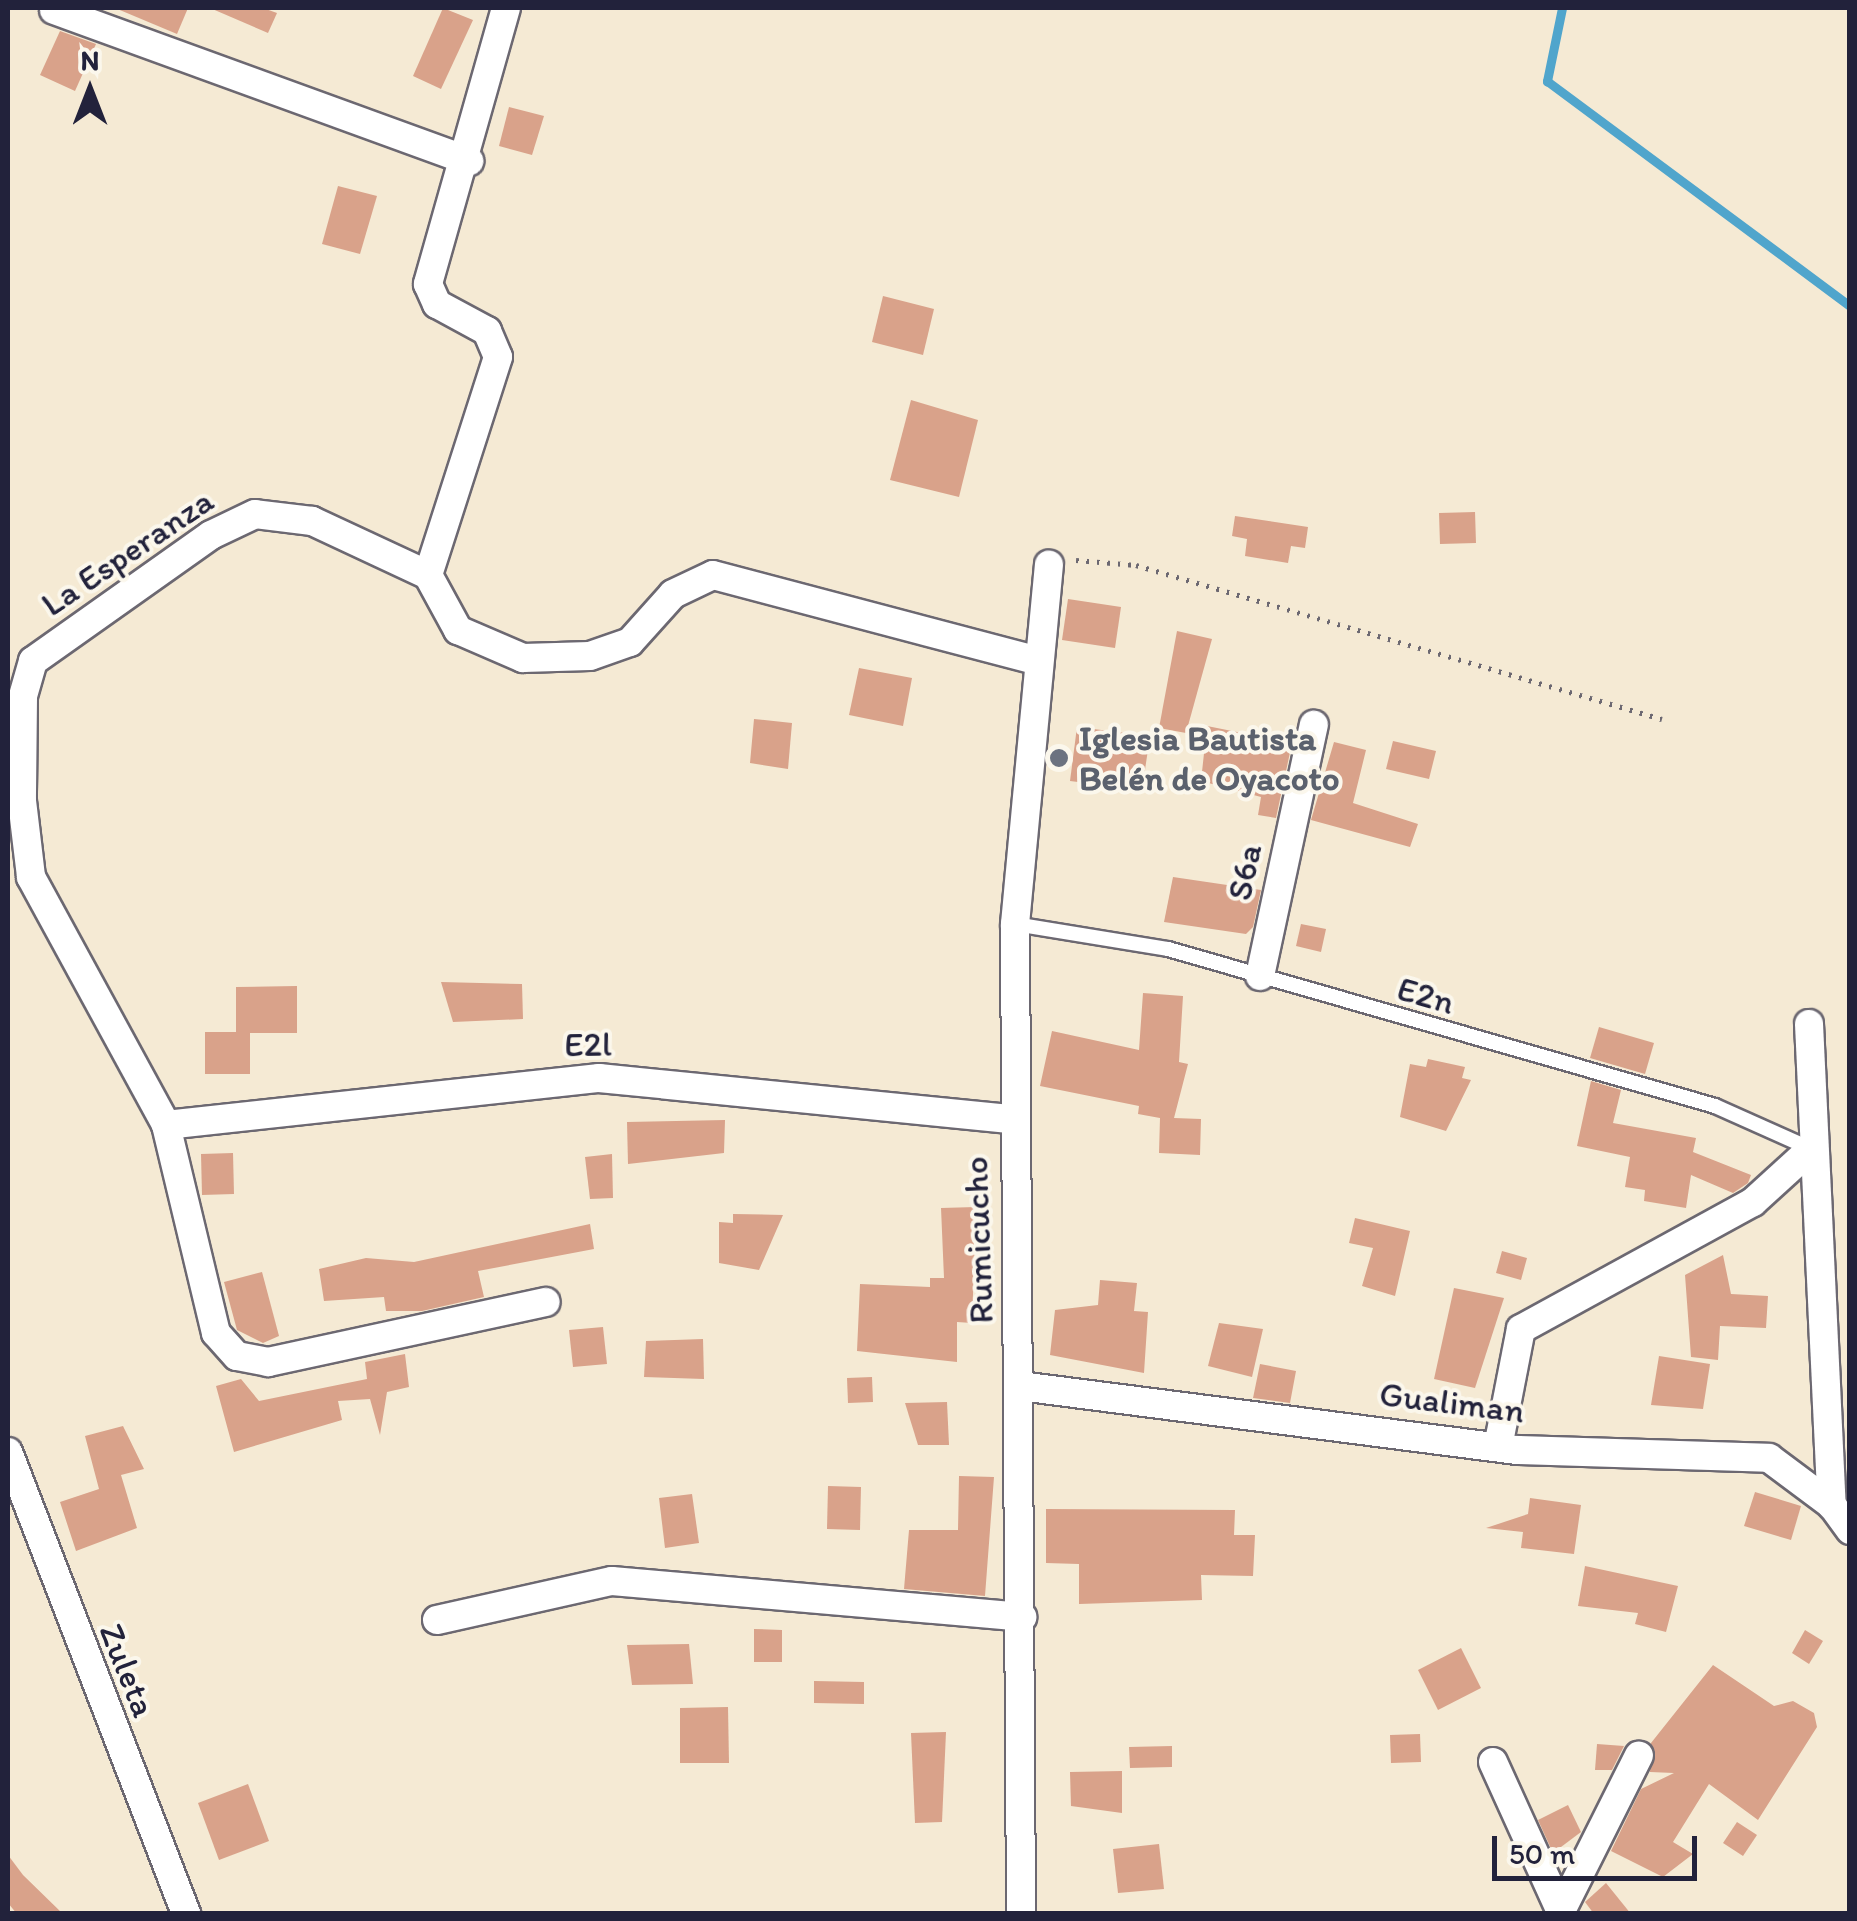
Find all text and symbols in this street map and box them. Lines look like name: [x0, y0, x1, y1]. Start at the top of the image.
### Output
north arrow: [40, 40, 140, 140]
text: N: [81, 43, 99, 77]
street label: La Esperanza: [33, 479, 221, 625]
place label: Iglesia Bautista Belén de Oyacoto: [1079, 717, 1339, 799]
marker: Iglesia Bautista Belén de Oyacoto: [1048, 747, 1070, 769]
street label: S6a: [1218, 840, 1270, 904]
street label: E2n: [1393, 967, 1459, 1023]
street label: E2l: [564, 1023, 612, 1065]
street label: Rumicucho: [954, 1156, 1002, 1324]
street label: Gualiman: [1377, 1372, 1527, 1432]
street label: Zuleta: [90, 1617, 166, 1723]
scale bar: [1497, 1816, 1702, 1878]
text: 50 m: [1509, 1835, 1575, 1872]

